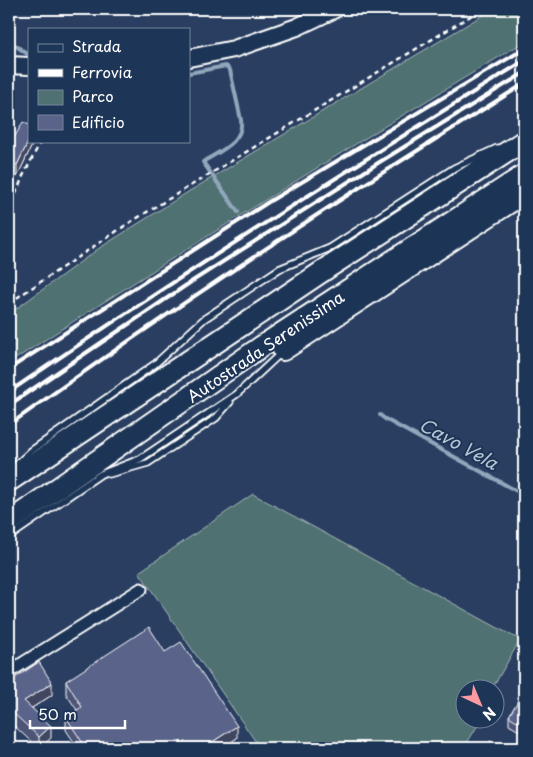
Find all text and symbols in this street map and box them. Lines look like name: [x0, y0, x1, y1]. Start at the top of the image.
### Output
legend: [28, 28, 190, 142]
text: Strada: [72, 34, 122, 57]
text: Ferrovia: [72, 60, 133, 83]
text: Parco: [72, 84, 114, 107]
text: Edificio: [72, 110, 125, 133]
street label: Autostrada Serenissima: [182, 284, 348, 408]
water label: Cavo Vela: [415, 410, 504, 476]
north arrow: [456, 680, 506, 730]
scale bar: [30, 697, 125, 729]
text: 50 m: [38, 702, 77, 725]
text: N: [478, 702, 501, 725]

